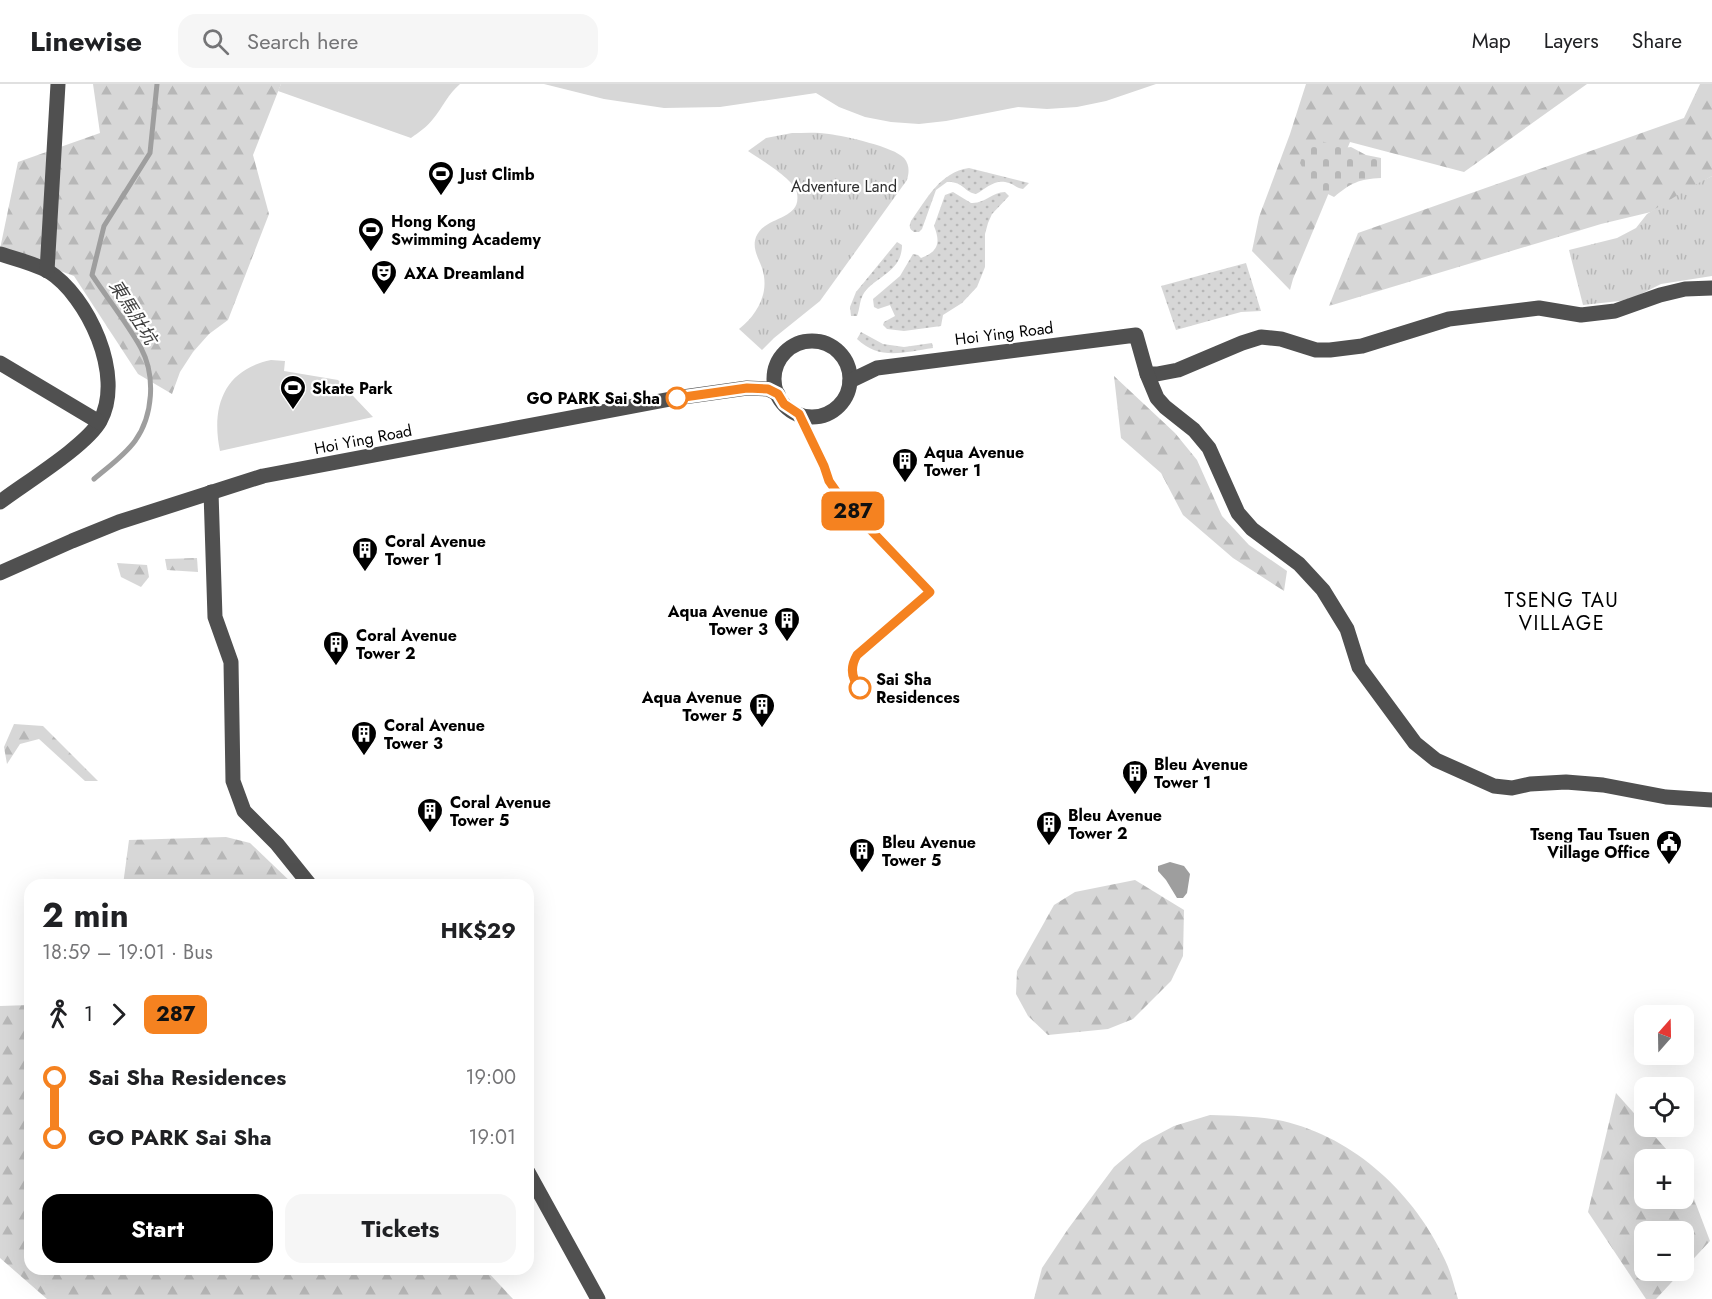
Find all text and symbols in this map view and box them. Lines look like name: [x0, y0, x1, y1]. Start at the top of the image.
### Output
search box: [178, 14, 598, 68]
text: Linewise: [30, 21, 142, 62]
icon: search: [199, 25, 232, 58]
text: Search here: [247, 25, 358, 57]
text: Map: [1472, 26, 1511, 56]
text: Layers: [1544, 26, 1599, 56]
text: Share: [1632, 26, 1682, 56]
sports icon: Just Climb: [426, 159, 456, 197]
place label: Just Climb: [457, 163, 535, 186]
park label: Adventure Land: [791, 175, 897, 198]
place label: Hong Kong Swimming Academy: [391, 210, 541, 251]
sports icon: Hong Kong Swimming Academy: [356, 215, 386, 253]
theatre icon: AXA Dreamland: [369, 258, 399, 296]
place label: AXA Dreamland: [403, 262, 524, 285]
water label: 東馬肚坑: [103, 275, 165, 352]
street label: Hoi Ying Road: [953, 316, 1055, 351]
sports icon: Skate Park: [278, 373, 308, 411]
place label: Skate Park: [312, 377, 394, 400]
place label: GO PARK Sai Sha: [527, 387, 660, 410]
marker: GO PARK Sai Sha: [666, 387, 688, 409]
street label: Hoi Ying Road: [312, 419, 414, 460]
place label: Aqua Avenue Tower 1: [923, 441, 1024, 482]
building icon: Aqua Avenue Tower 1: [890, 446, 920, 484]
line badge: 287: [818, 492, 888, 530]
text: 287: [833, 496, 873, 526]
place label: Coral Avenue Tower 1: [385, 530, 486, 571]
building icon: Coral Avenue Tower 1: [350, 535, 380, 573]
district label: TSENG TAU VILLAGE: [1505, 586, 1619, 638]
place label: Aqua Avenue Tower 3: [667, 600, 768, 641]
building icon: Aqua Avenue Tower 3: [772, 605, 802, 643]
place label: Coral Avenue Tower 2: [356, 624, 457, 665]
building icon: Coral Avenue Tower 2: [321, 629, 351, 667]
place label: Sai Sha Residences: [876, 668, 960, 709]
marker: Sai Sha Residences: [849, 677, 871, 699]
place label: Aqua Avenue Tower 5: [641, 686, 742, 727]
building icon: Aqua Avenue Tower 5: [747, 691, 777, 729]
place label: Coral Avenue Tower 3: [384, 714, 485, 755]
building icon: Coral Avenue Tower 3: [349, 719, 379, 757]
place label: Bleu Avenue Tower 1: [1154, 753, 1248, 794]
building icon: Bleu Avenue Tower 1: [1120, 758, 1150, 796]
place label: Coral Avenue Tower 5: [450, 791, 551, 832]
building icon: Coral Avenue Tower 5: [415, 796, 445, 834]
place label: Bleu Avenue Tower 2: [1068, 804, 1162, 845]
building icon: Bleu Avenue Tower 2: [1034, 809, 1064, 847]
place label: Tseng Tau Tsuen Village Office: [1530, 823, 1650, 864]
public building icon: Tseng Tau Tsuen Village Office: [1654, 828, 1684, 866]
place label: Bleu Avenue Tower 5: [882, 831, 976, 872]
building icon: Bleu Avenue Tower 5: [847, 836, 877, 874]
text: 2 min: [42, 892, 129, 939]
text: HK$29: [440, 914, 516, 946]
text: 18:59 – 19:01 · Bus: [42, 938, 213, 967]
icon: walk: [42, 998, 75, 1031]
icon: forward: [102, 998, 135, 1031]
text: 287: [156, 999, 195, 1029]
text: 1: [84, 1000, 93, 1029]
north arrow: [1634, 1005, 1694, 1065]
map controls: [1634, 1005, 1694, 1281]
text: Sai Sha Residences: [88, 1061, 286, 1093]
text: 19:00: [465, 1063, 516, 1092]
button: locate: [1634, 1077, 1694, 1137]
text: GO PARK Sai Sha: [88, 1121, 272, 1153]
text: 19:01: [468, 1123, 516, 1152]
button: +: [1634, 1149, 1694, 1209]
button: Start: [42, 1194, 273, 1263]
button: Tickets: [285, 1194, 516, 1263]
button: −: [1634, 1221, 1694, 1281]

